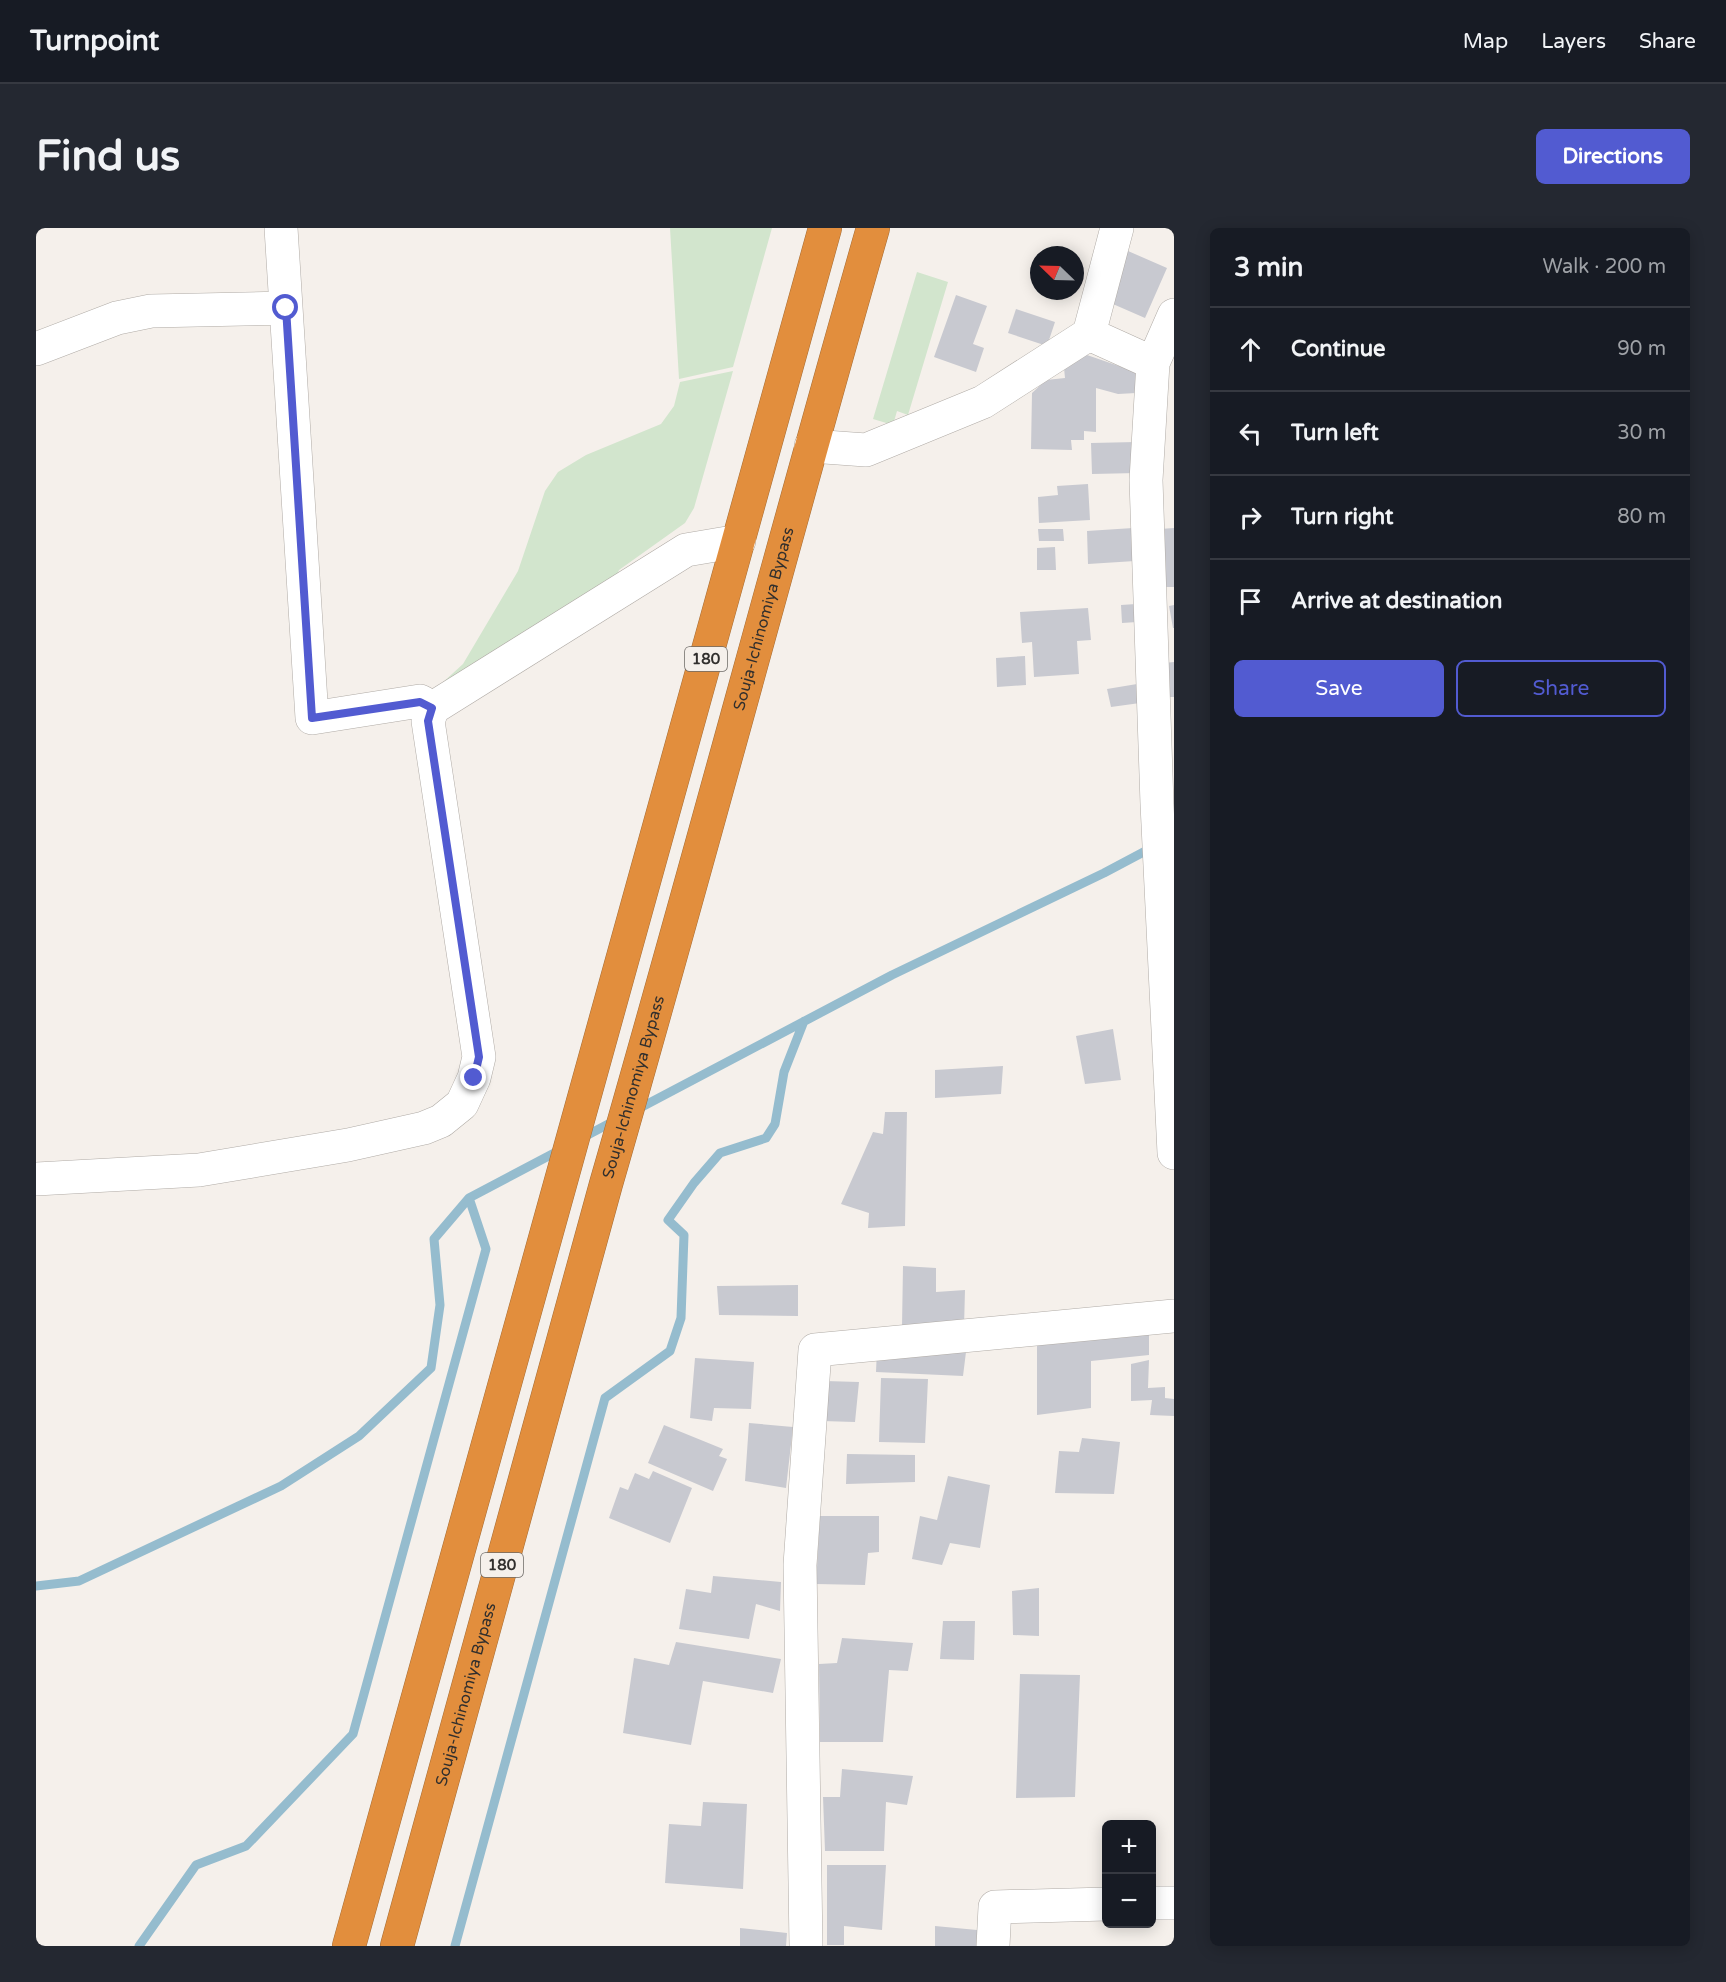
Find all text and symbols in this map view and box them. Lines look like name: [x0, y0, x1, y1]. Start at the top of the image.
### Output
text: Turnpoint: [30, 24, 159, 58]
text: Map: [1463, 29, 1508, 54]
text: Layers: [1541, 29, 1606, 54]
text: Share: [1639, 29, 1696, 54]
button: Directions: [1536, 129, 1690, 184]
text: Find us: [36, 131, 180, 182]
north arrow: [1030, 246, 1084, 300]
text: 3 min: [1234, 252, 1303, 283]
text: Walk · 200 m: [1543, 255, 1666, 279]
route start: [272, 294, 298, 320]
icon: ahead: [1234, 333, 1267, 366]
text: Continue: [1291, 336, 1386, 362]
text: 90 m: [1617, 337, 1666, 361]
icon: left: [1234, 417, 1267, 450]
text: Turn left: [1291, 420, 1379, 446]
text: 30 m: [1617, 421, 1666, 445]
icon: right: [1234, 501, 1267, 534]
text: Turn right: [1291, 504, 1393, 530]
text: 80 m: [1617, 505, 1666, 529]
street label: Souja-Ichinomiya Bypass: [729, 525, 799, 713]
icon: arrive: [1234, 585, 1267, 618]
text: Arrive at destination: [1291, 588, 1502, 614]
road number: 180: [685, 647, 727, 671]
button: Save: [1234, 660, 1444, 717]
button: Share: [1456, 660, 1666, 717]
street label: Souja-Ichinomiya Bypass: [598, 993, 669, 1181]
route end: [460, 1064, 486, 1090]
road number: 180: [481, 1553, 523, 1577]
street label: Souja-Ichinomiya Bypass: [431, 1600, 501, 1788]
map controls: [1102, 1820, 1156, 1928]
button: +: [1102, 1820, 1156, 1874]
button: −: [1102, 1874, 1156, 1928]

